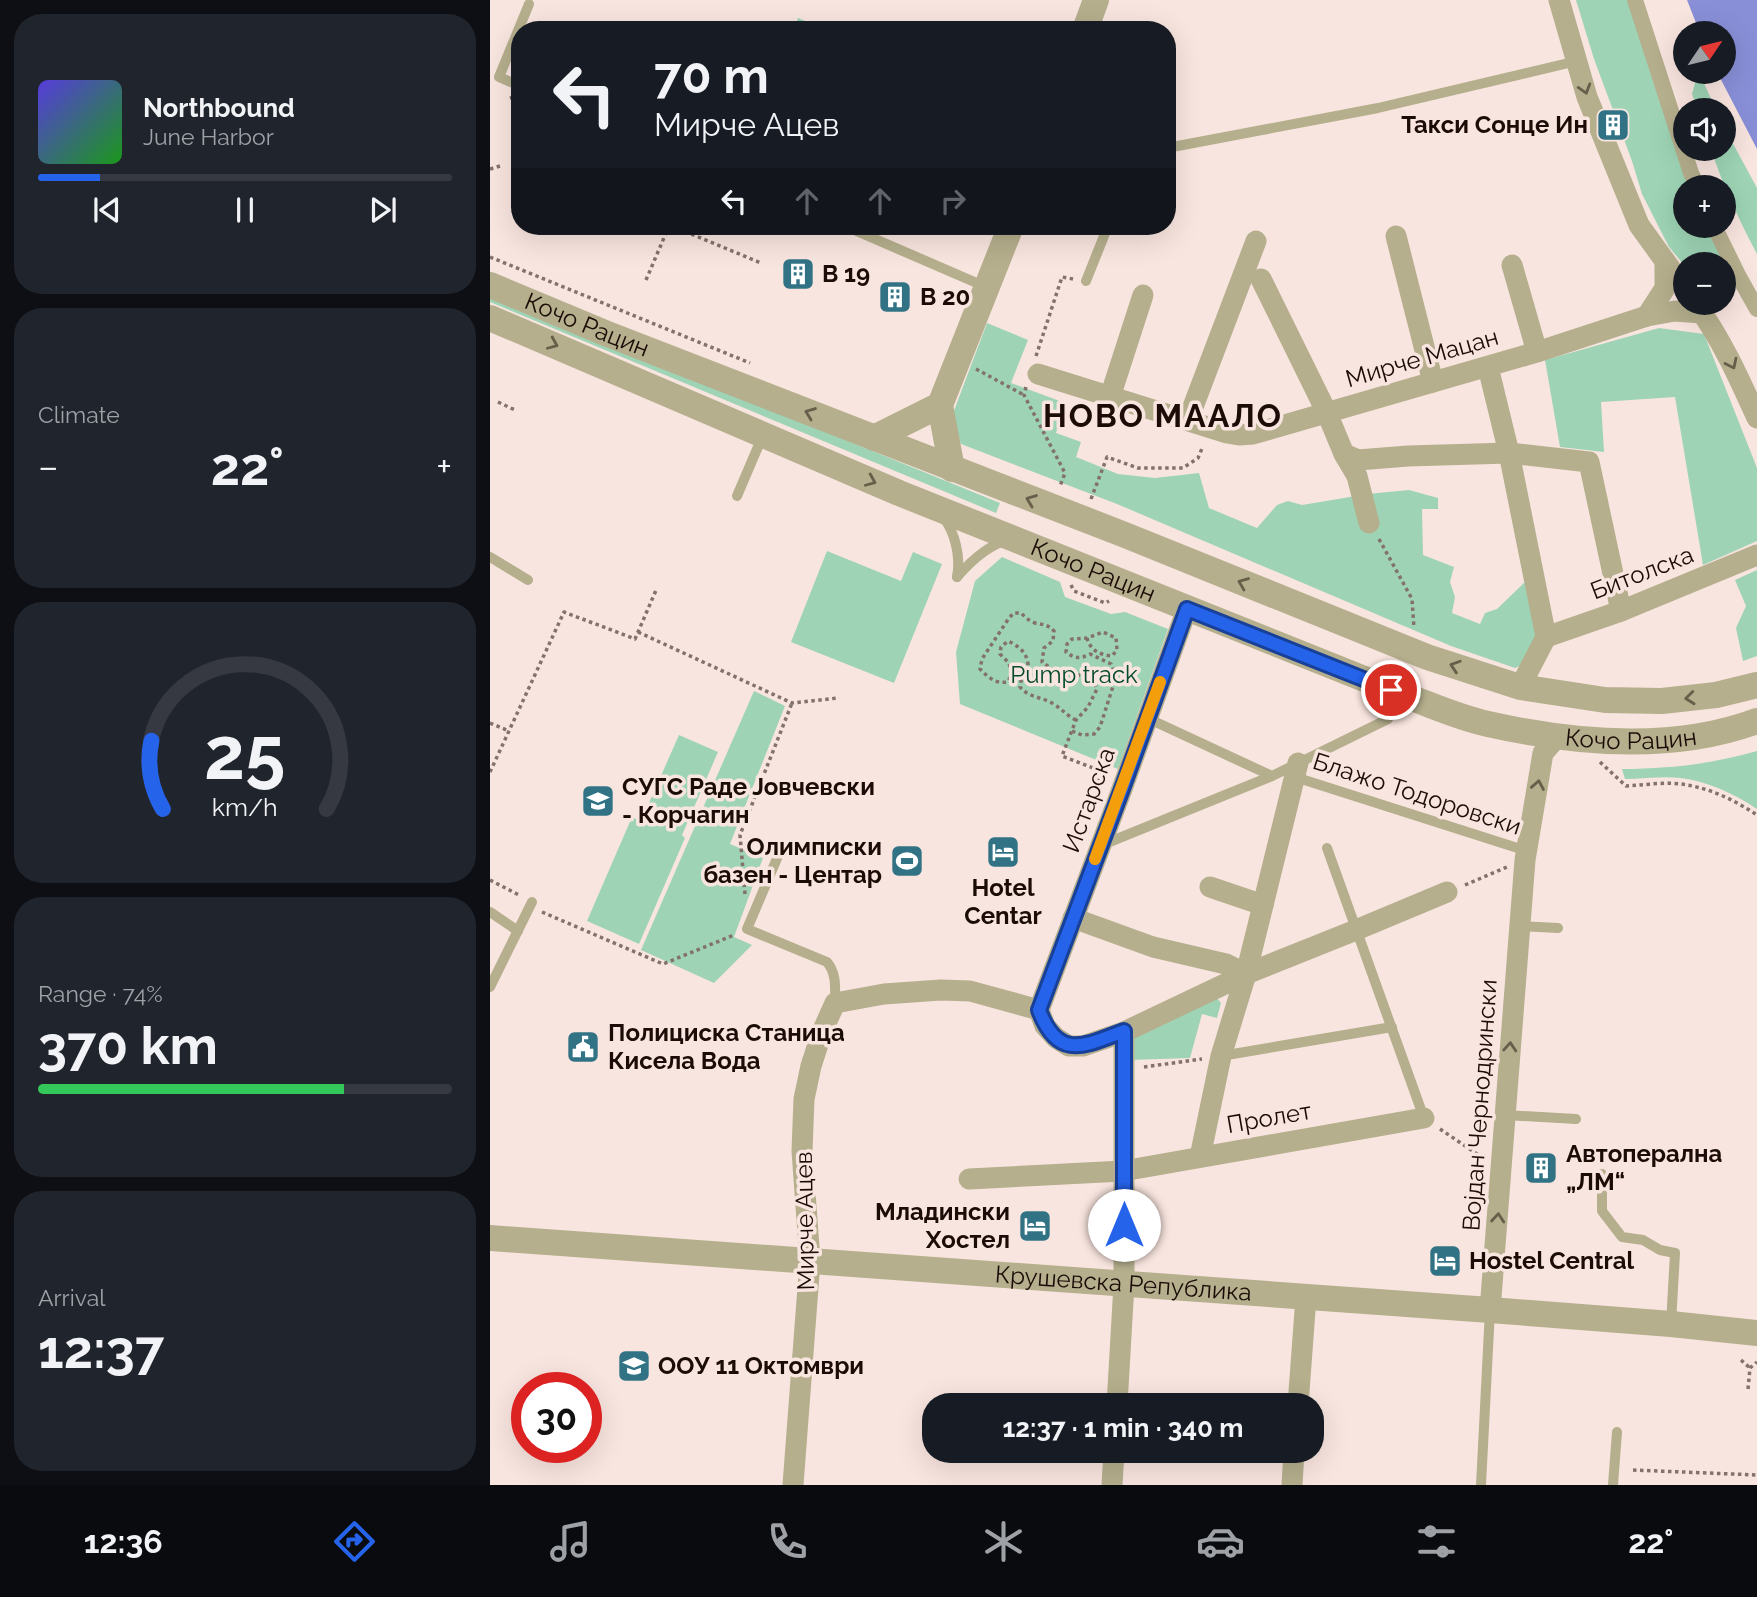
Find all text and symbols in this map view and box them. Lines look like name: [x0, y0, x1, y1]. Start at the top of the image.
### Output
north arrow: [1673, 21, 1736, 84]
map controls: [1673, 21, 1736, 315]
text: 70 m: [654, 47, 769, 104]
icon: left: [539, 49, 630, 140]
one-way arrow: [1577, 83, 1592, 95]
text: Northbound: [143, 93, 295, 123]
button: sound: [1673, 98, 1736, 161]
text: Мирче Ацев: [654, 106, 839, 143]
building icon: Такси Сонце Ин: [1594, 106, 1632, 144]
place label: Такси Сонце Ин: [1401, 110, 1588, 139]
text: June Harbor: [143, 123, 274, 150]
button: +: [1673, 175, 1736, 238]
icon: left: [715, 182, 753, 220]
icon: ahead: [788, 182, 826, 220]
icon: ahead: [861, 182, 899, 220]
icon: right: [934, 182, 972, 220]
icon: previous: [88, 191, 126, 229]
icon: pause: [226, 191, 264, 229]
icon: next: [364, 191, 402, 229]
button: −: [1673, 252, 1736, 315]
building icon: B 19: [779, 255, 817, 293]
place label: B 19: [822, 259, 870, 288]
building icon: B 20: [876, 278, 914, 316]
place label: B 20: [920, 282, 970, 311]
street label: Кочо Рацин: [521, 286, 653, 363]
street label: Мирче Мацан: [1342, 322, 1502, 393]
one-way arrow: [546, 336, 558, 350]
one-way arrow: [1724, 357, 1738, 369]
district label: НОВО МААЛО: [1043, 397, 1283, 434]
text: Climate: [38, 401, 120, 428]
one-way arrow: [805, 408, 817, 422]
text: 22°: [211, 436, 284, 497]
text: −: [38, 444, 58, 489]
text: +: [436, 444, 452, 489]
one-way arrow: [863, 473, 876, 487]
one-way arrow: [1026, 494, 1038, 508]
street label: Кочо Рацин: [1027, 532, 1160, 608]
street label: Битолска: [1586, 540, 1697, 605]
one-way arrow: [1238, 577, 1250, 591]
park label: Pump track: [1010, 660, 1138, 689]
pin: [1361, 660, 1421, 720]
one-way arrow: [1449, 660, 1461, 674]
icon: arrive: [1372, 671, 1410, 709]
one-way arrow: [1684, 690, 1696, 705]
text: 25: [204, 711, 286, 796]
street label: Кочо Рацин: [1564, 722, 1698, 755]
street label: Истарска: [1056, 743, 1121, 856]
street label: Блажо Тодоровски: [1309, 746, 1525, 841]
place label: СУГС Раде Јовчевски - Корчагин: [622, 772, 875, 829]
one-way arrow: [1530, 779, 1545, 791]
school or university icon: СУГС Раде Јовчевски - Корчагин: [579, 782, 617, 820]
text: km/h: [212, 791, 278, 821]
place label: Олимписки базен - Центар: [703, 832, 882, 889]
hotel icon: Hotel Centar: [984, 833, 1022, 871]
sports icon: Олимписки базен - Центар: [888, 842, 926, 880]
place label: Hotel Centar: [964, 873, 1042, 930]
street label: Војдан Чернодрински: [1456, 978, 1503, 1232]
text: Range · 74%: [38, 980, 163, 1007]
text: 370 km: [38, 1015, 218, 1076]
place label: Полициска Станица Кисела Вода: [608, 1018, 845, 1075]
public building icon: Полициска Станица Кисела Вода: [564, 1028, 602, 1066]
one-way arrow: [1502, 1041, 1517, 1052]
street label: Пролет: [1224, 1096, 1314, 1139]
place label: Автоперална „ЛМ“: [1566, 1139, 1723, 1196]
building icon: Автоперална „ЛМ“: [1522, 1149, 1560, 1187]
street label: Мирче Ацев: [789, 1151, 820, 1291]
position arrow: [1087, 1188, 1161, 1262]
place label: Младински Хостел: [875, 1197, 1010, 1254]
hotel icon: Младински Хостел: [1016, 1207, 1054, 1245]
one-way arrow: [1490, 1212, 1505, 1223]
hotel icon: Hostel Central: [1426, 1242, 1464, 1280]
place label: Hostel Central: [1469, 1246, 1635, 1275]
street label: Крушевска Република: [994, 1259, 1253, 1307]
text: Arrival: [38, 1284, 105, 1311]
text: 12:37: [38, 1319, 164, 1380]
school or university icon: ООУ 11 Октомври: [615, 1347, 653, 1385]
place label: ООУ 11 Октомври: [658, 1351, 864, 1380]
speed limit sign: 30: [511, 1372, 602, 1463]
text: 12:37 · 1 min · 340 m: [1002, 1413, 1244, 1443]
icon: directions: [330, 1517, 379, 1566]
icon: music: [546, 1517, 595, 1566]
icon: phone: [763, 1517, 812, 1566]
icon: climate: [979, 1517, 1028, 1566]
icon: car: [1196, 1517, 1245, 1566]
icon: filters: [1412, 1517, 1461, 1566]
text: 12:36: [84, 1523, 163, 1560]
text: 22°: [1628, 1523, 1673, 1560]

